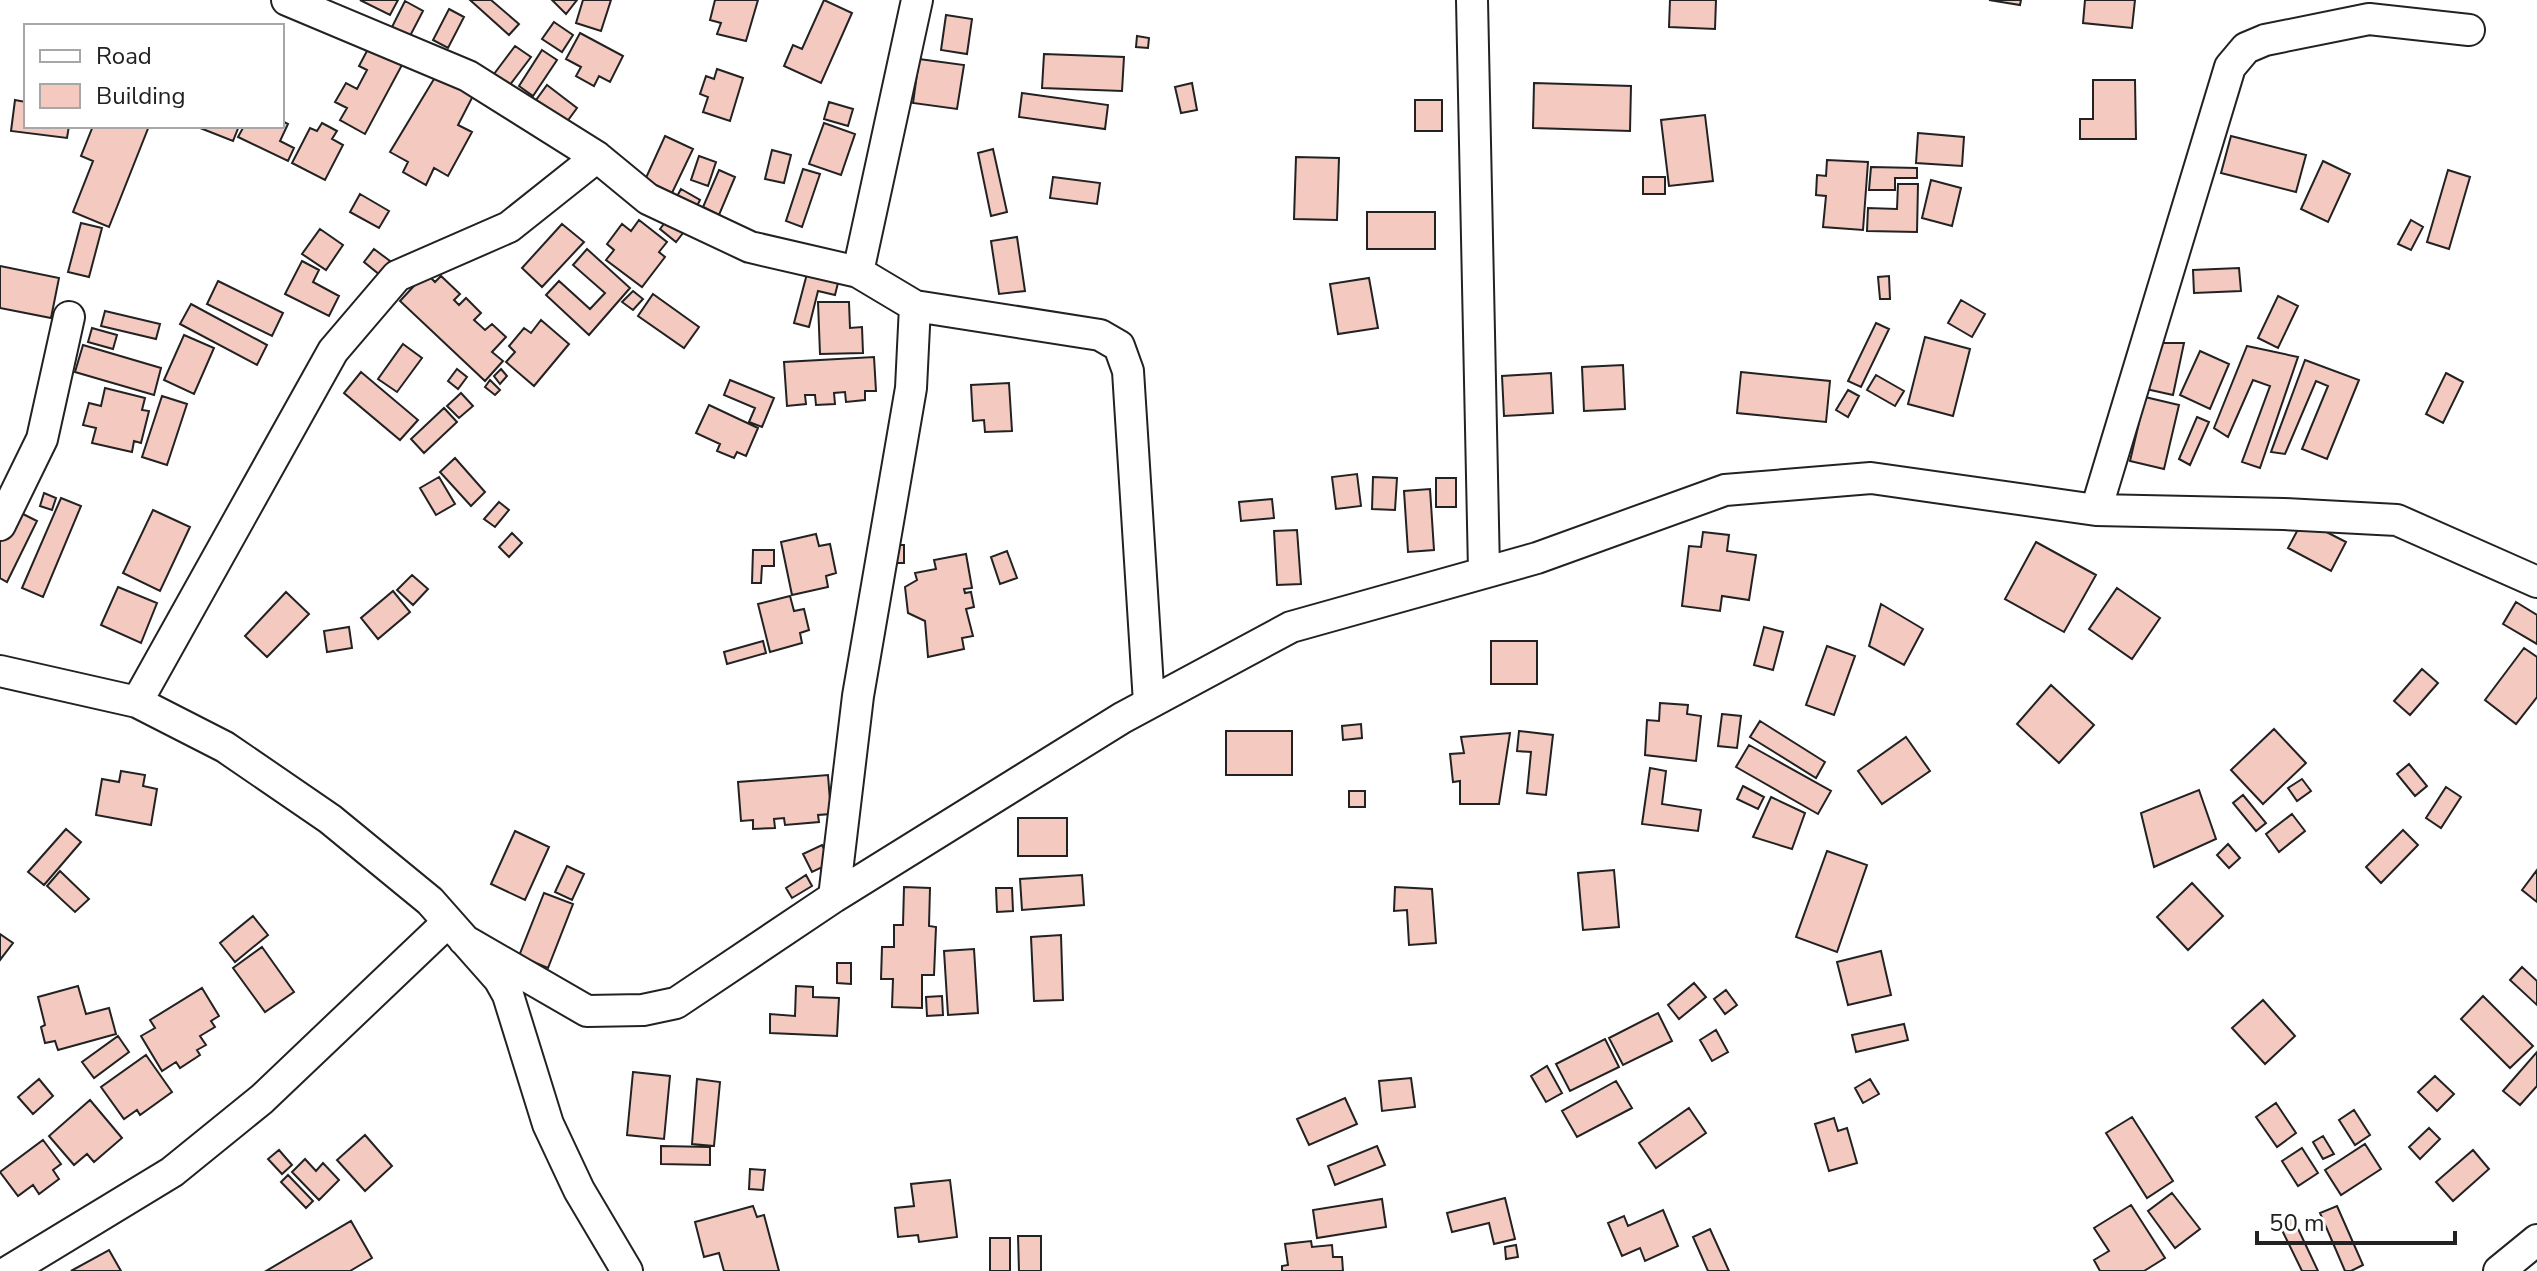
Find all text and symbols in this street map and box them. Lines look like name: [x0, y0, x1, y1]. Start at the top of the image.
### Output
legend: [24, 24, 284, 128]
text: Road: [96, 40, 152, 72]
text: Building: [96, 80, 186, 112]
scale bar: [2257, 1195, 2455, 1245]
text: 50 m: [2269, 1207, 2325, 1239]

